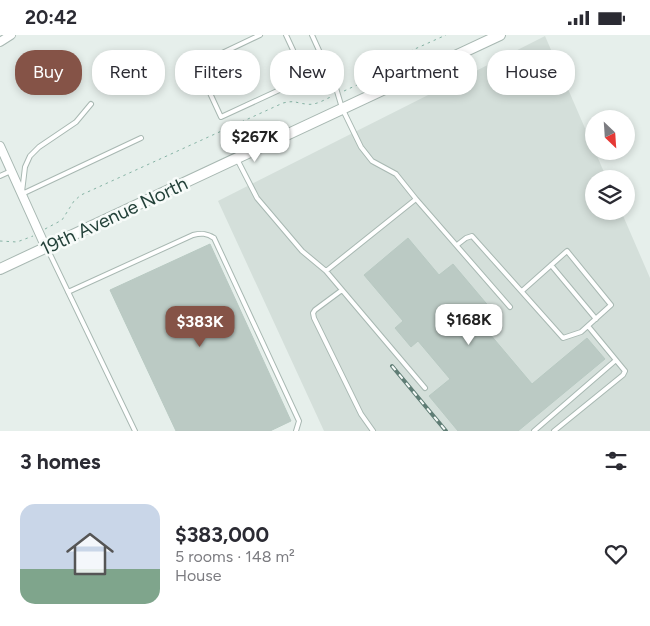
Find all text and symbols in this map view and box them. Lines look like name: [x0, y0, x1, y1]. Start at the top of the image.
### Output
text: 20:42: [25, 6, 77, 29]
chip: Buy: [15, 50, 82, 95]
chip: Rent: [92, 50, 165, 95]
chip: Filters: [175, 50, 260, 95]
chip: New: [270, 50, 344, 95]
chip: Apartment: [354, 50, 477, 95]
chip: House: [487, 50, 575, 95]
north arrow: [585, 110, 635, 160]
map controls: [585, 110, 635, 220]
pin: $267K: [220, 121, 290, 163]
text: $267K: [232, 127, 278, 146]
button: layers: [585, 170, 635, 220]
street label: 19th Avenue North: [37, 172, 191, 260]
pin: $168K: [434, 303, 504, 346]
pin: $383K: [165, 305, 235, 348]
text: $168K: [446, 310, 492, 329]
text: $383K: [176, 312, 224, 331]
icon: filters: [602, 447, 630, 475]
text: 3 homes: [20, 449, 101, 474]
text: $383,000: [175, 522, 269, 547]
icon: home: [60, 524, 120, 584]
icon: heart: [602, 540, 630, 568]
text: 5 rooms · 148 m²: [175, 547, 295, 566]
text: House: [175, 566, 221, 585]

